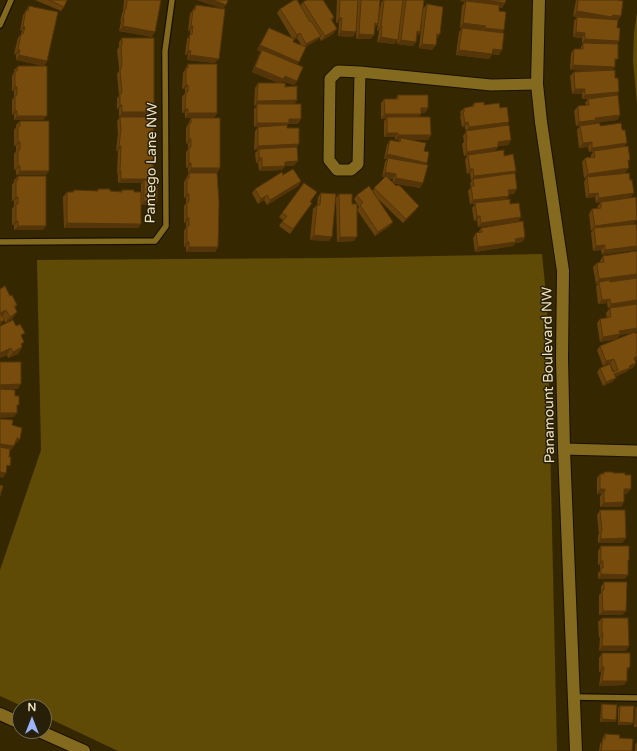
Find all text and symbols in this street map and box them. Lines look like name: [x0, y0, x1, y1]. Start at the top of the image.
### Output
street label: Pantego Lane NW: [143, 102, 161, 224]
street label: Panamount Boulevard NW: [539, 286, 559, 464]
north arrow: [12, 699, 52, 739]
text: N: [28, 701, 36, 714]

